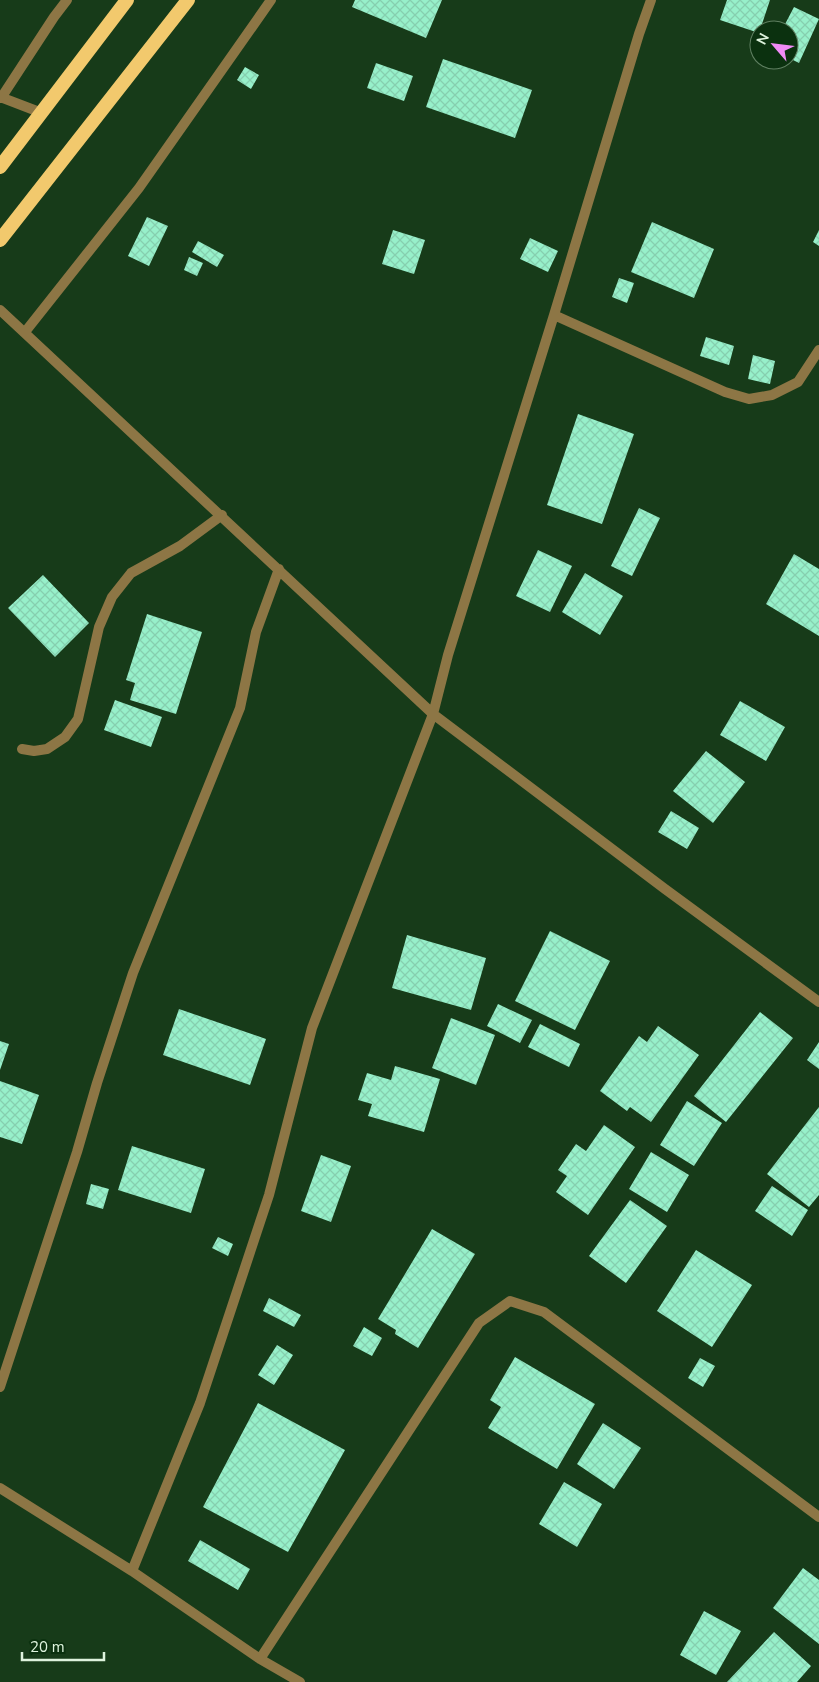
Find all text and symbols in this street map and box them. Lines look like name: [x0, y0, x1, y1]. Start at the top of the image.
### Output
north arrow: [749, 20, 799, 70]
text: N: [752, 30, 774, 48]
scale bar: [22, 1630, 105, 1662]
text: 20 m: [30, 1637, 65, 1657]

